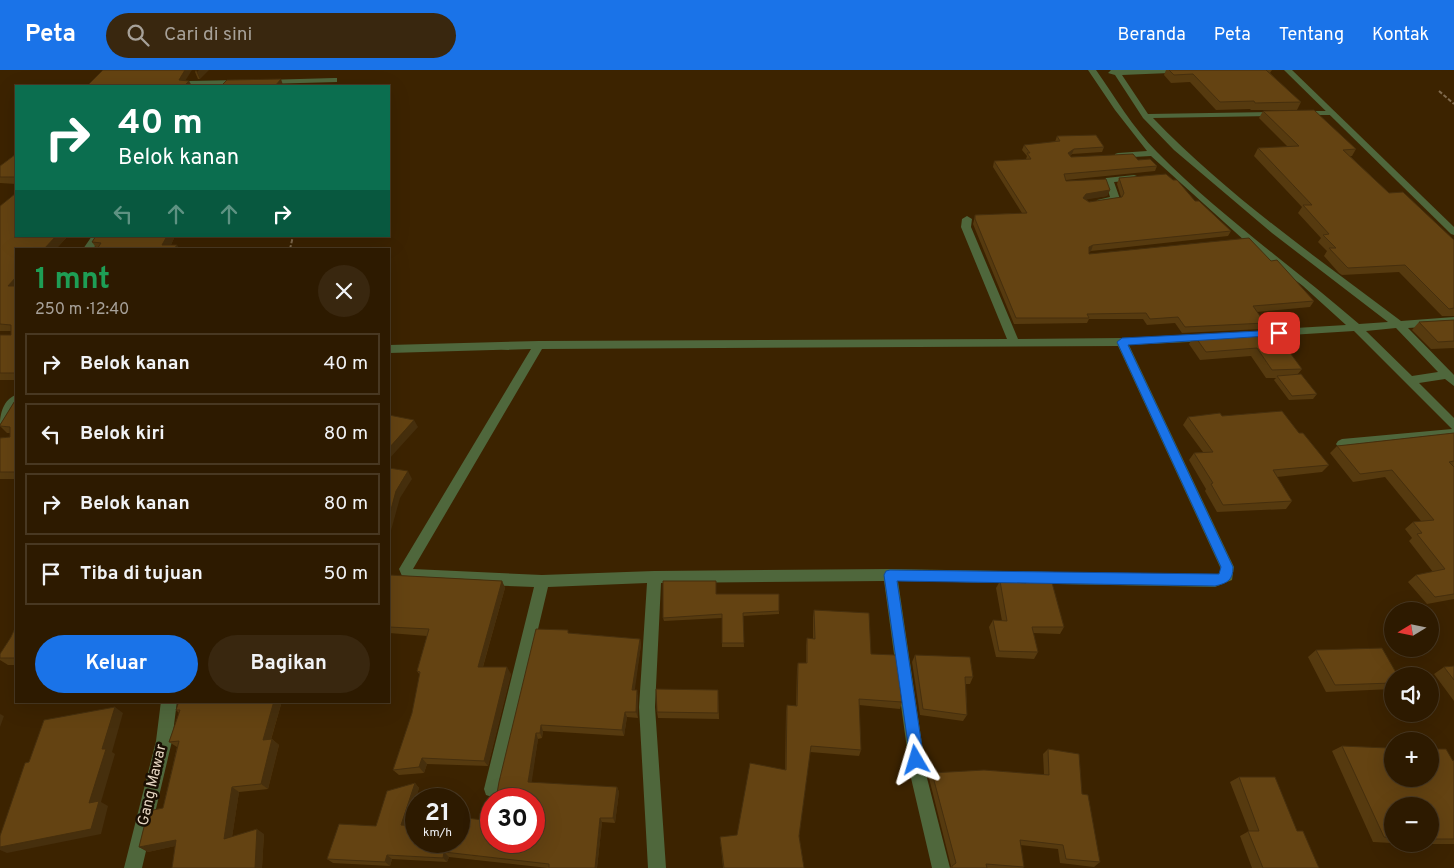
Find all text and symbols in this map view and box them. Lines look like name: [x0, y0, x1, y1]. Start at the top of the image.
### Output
search box: [106, 13, 456, 58]
text: Peta: [25, 20, 76, 50]
icon: search: [124, 21, 152, 49]
text: Cari di sini: [164, 23, 252, 47]
text: Beranda: [1117, 24, 1186, 47]
text: Peta: [1214, 24, 1251, 47]
text: Tentang: [1279, 24, 1344, 47]
text: Kontak: [1372, 24, 1429, 47]
text: 40 m: [118, 102, 203, 146]
icon: right: [35, 105, 100, 170]
text: Belok kanan: [118, 145, 239, 172]
icon: left: [109, 200, 137, 228]
icon: ahead: [162, 200, 190, 228]
icon: ahead: [215, 200, 243, 228]
icon: right: [268, 200, 296, 228]
text: 1 mnt: [35, 262, 110, 299]
button: close: [318, 265, 370, 317]
text: 250 m · 12:40: [35, 300, 129, 320]
pin: [1258, 312, 1300, 354]
icon: arrive: [1265, 319, 1293, 347]
icon: right: [37, 350, 65, 378]
text: Belok kanan: [80, 352, 190, 376]
text: 40 m: [323, 352, 368, 376]
icon: left: [37, 420, 65, 448]
text: Belok kiri: [80, 422, 165, 446]
text: 80 m: [324, 422, 368, 446]
icon: right: [37, 490, 65, 518]
text: Belok kanan: [80, 492, 190, 516]
text: 80 m: [324, 492, 368, 516]
icon: arrive: [37, 560, 65, 588]
text: Tiba di tujuan: [80, 562, 203, 586]
text: 50 m: [323, 562, 368, 586]
north arrow: [1384, 602, 1439, 658]
map controls: [1384, 602, 1439, 852]
button: Keluar: [35, 635, 198, 693]
button: Bagikan: [208, 635, 370, 693]
button: sound: [1384, 667, 1439, 722]
button: +: [1384, 732, 1439, 787]
position arrow: [889, 733, 941, 785]
street label: Gang Mawar: [134, 742, 172, 828]
speed limit sign: 30: [480, 788, 545, 853]
button: −: [1384, 797, 1439, 852]
text: 21: [425, 798, 450, 830]
text: km/h: [423, 825, 452, 841]

